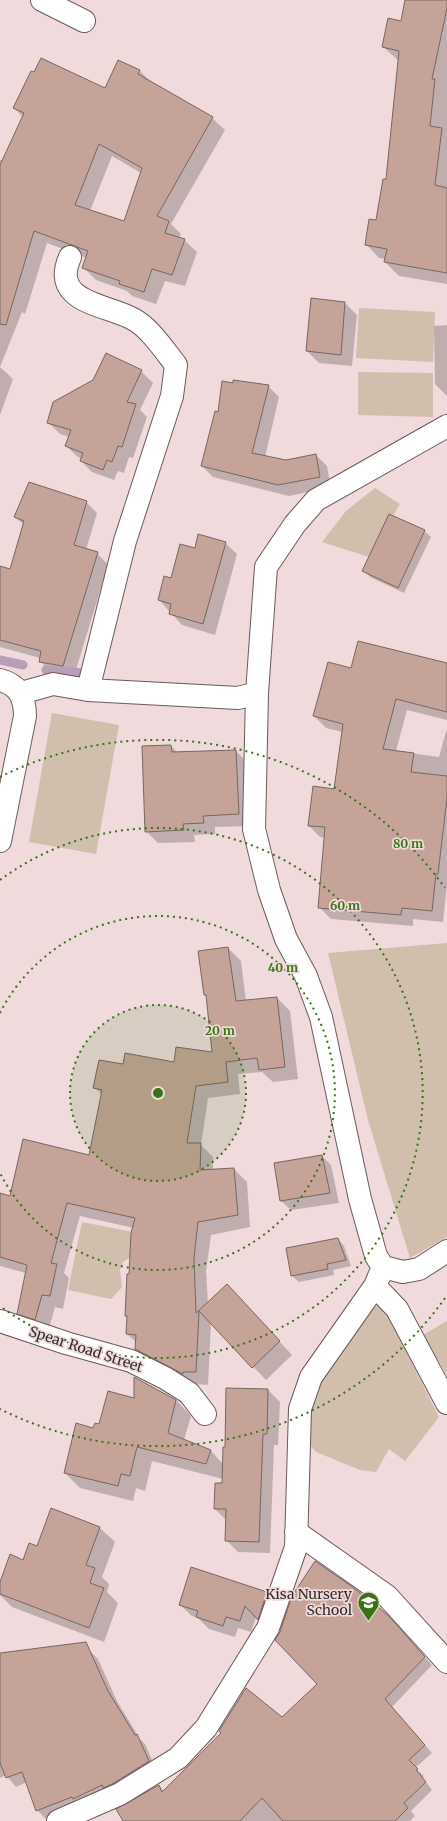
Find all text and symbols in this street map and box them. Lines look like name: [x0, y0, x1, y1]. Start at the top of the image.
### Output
text: 80 m: [393, 836, 423, 851]
text: 60 m: [330, 898, 360, 913]
text: 40 m: [268, 960, 298, 975]
text: 20 m: [205, 1023, 235, 1038]
centre of rings: [151, 1086, 165, 1100]
street label: Spear Road Street: [27, 1322, 146, 1376]
place label: Kisa Nursery School: [265, 1585, 353, 1619]
school or university icon: Kisa Nursery School: [355, 1589, 381, 1622]

